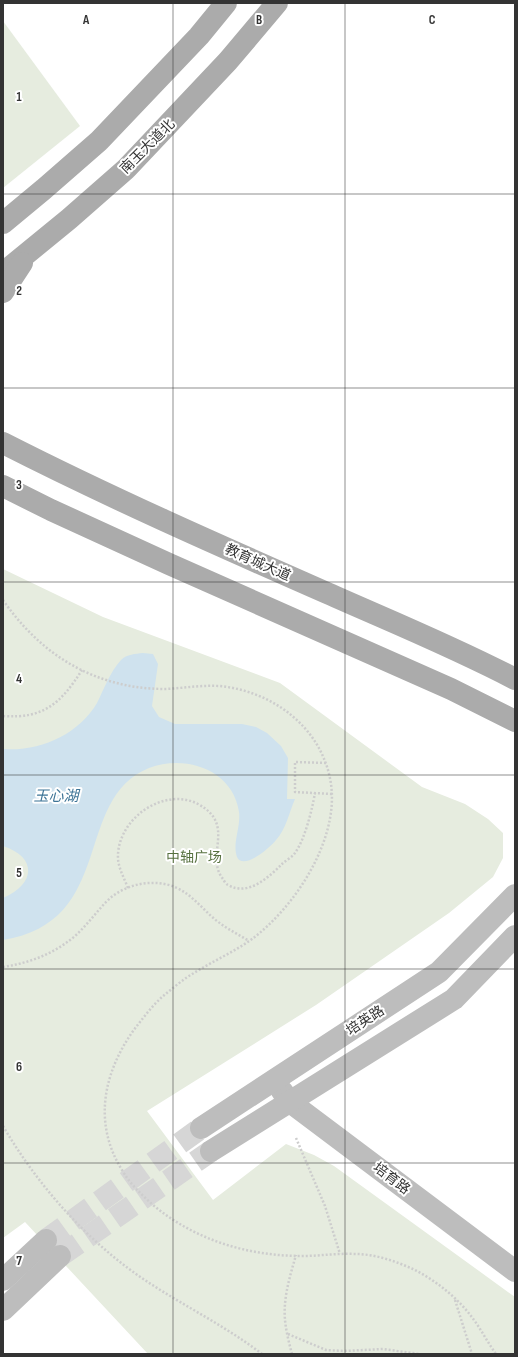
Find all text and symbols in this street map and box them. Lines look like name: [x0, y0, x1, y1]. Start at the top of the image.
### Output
text: A: [82, 12, 90, 28]
text: B: [256, 12, 262, 28]
text: C: [429, 12, 436, 28]
text: 1: [16, 89, 22, 105]
street label: 南玉大道北: [117, 116, 178, 177]
text: 2: [16, 283, 22, 299]
text: 3: [16, 477, 22, 493]
street label: 教育城大道: [222, 540, 293, 584]
text: 4: [16, 671, 22, 687]
water label: 玉心湖: [33, 787, 80, 806]
park label: 中轴广场: [166, 849, 222, 866]
text: 5: [16, 865, 22, 881]
street label: 培英路: [343, 1002, 388, 1039]
text: 6: [16, 1059, 22, 1075]
street label: 培育路: [370, 1159, 414, 1198]
text: 7: [16, 1253, 22, 1269]

